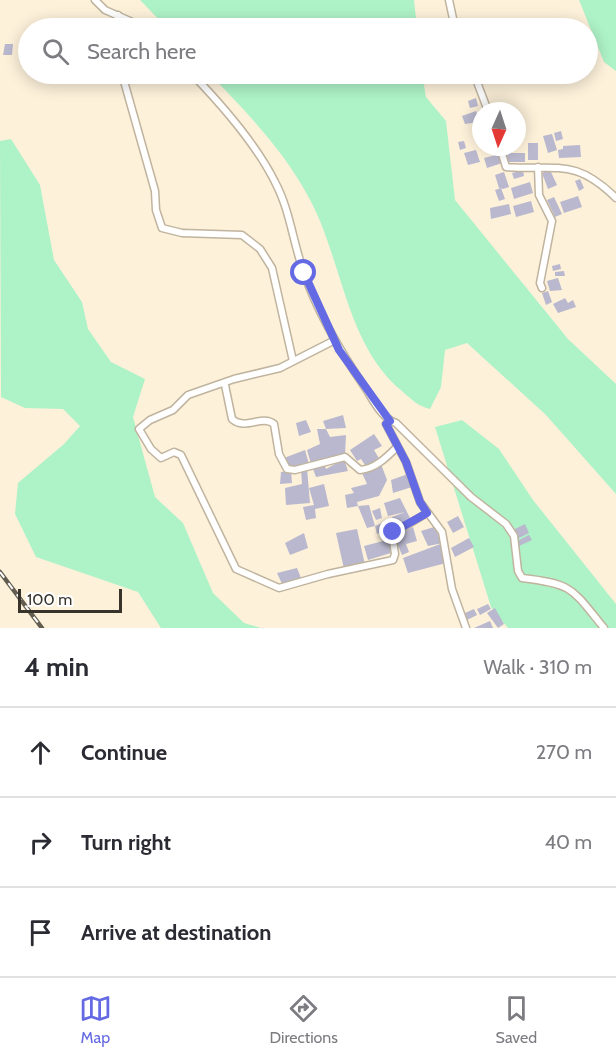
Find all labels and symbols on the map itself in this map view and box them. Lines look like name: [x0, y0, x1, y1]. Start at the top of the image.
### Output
north arrow: [472, 102, 526, 156]
route start: [290, 259, 316, 285]
route end: [379, 518, 405, 544]
scale bar: [18, 586, 122, 614]

